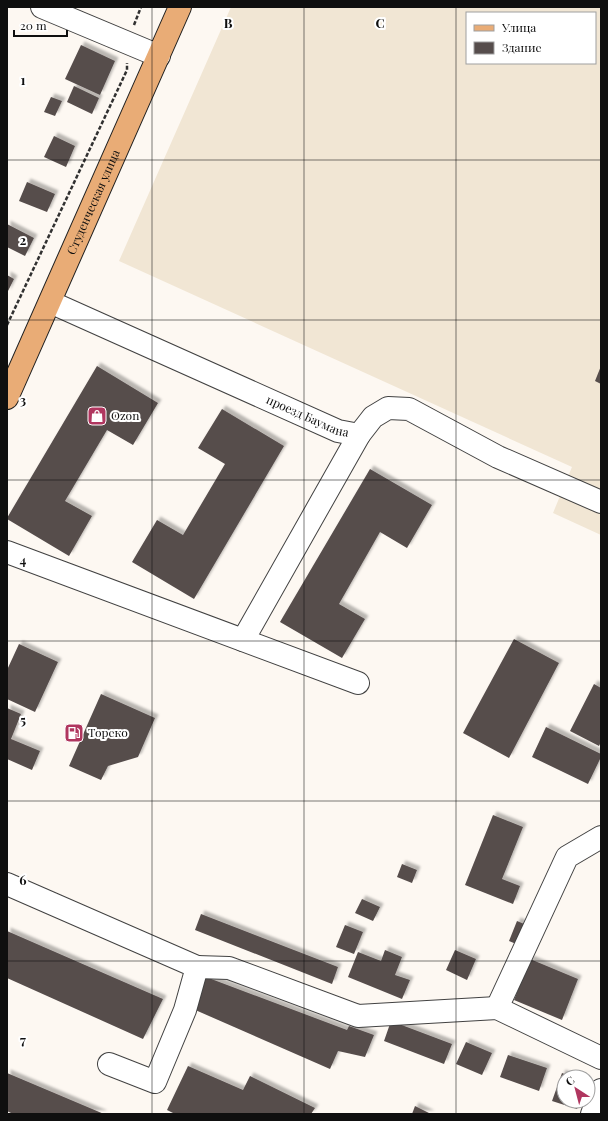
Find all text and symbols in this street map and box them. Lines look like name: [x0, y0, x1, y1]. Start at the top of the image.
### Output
scale bar: [14, 12, 67, 38]
legend: [466, 12, 596, 64]
text: B: [224, 14, 233, 31]
text: C: [375, 14, 385, 31]
text: 20 m: [20, 17, 47, 33]
text: Улица: [501, 19, 536, 35]
text: Здание: [502, 39, 542, 55]
text: 1: [21, 71, 26, 88]
street label: Студенческая улица: [62, 147, 123, 257]
text: 2: [20, 231, 27, 248]
text: 3: [20, 391, 26, 408]
street label: проезд Баумана: [264, 391, 350, 440]
shop icon: Ozon: [86, 405, 108, 427]
place label: Ozon: [111, 407, 139, 423]
text: 4: [20, 551, 27, 568]
text: 5: [20, 711, 26, 728]
fuel station icon: Тореко: [63, 722, 85, 744]
place label: Тореко: [88, 724, 128, 740]
text: 6: [19, 871, 27, 888]
text: 7: [20, 1031, 26, 1048]
north arrow: [556, 1069, 596, 1109]
text: С: [562, 1072, 578, 1089]

